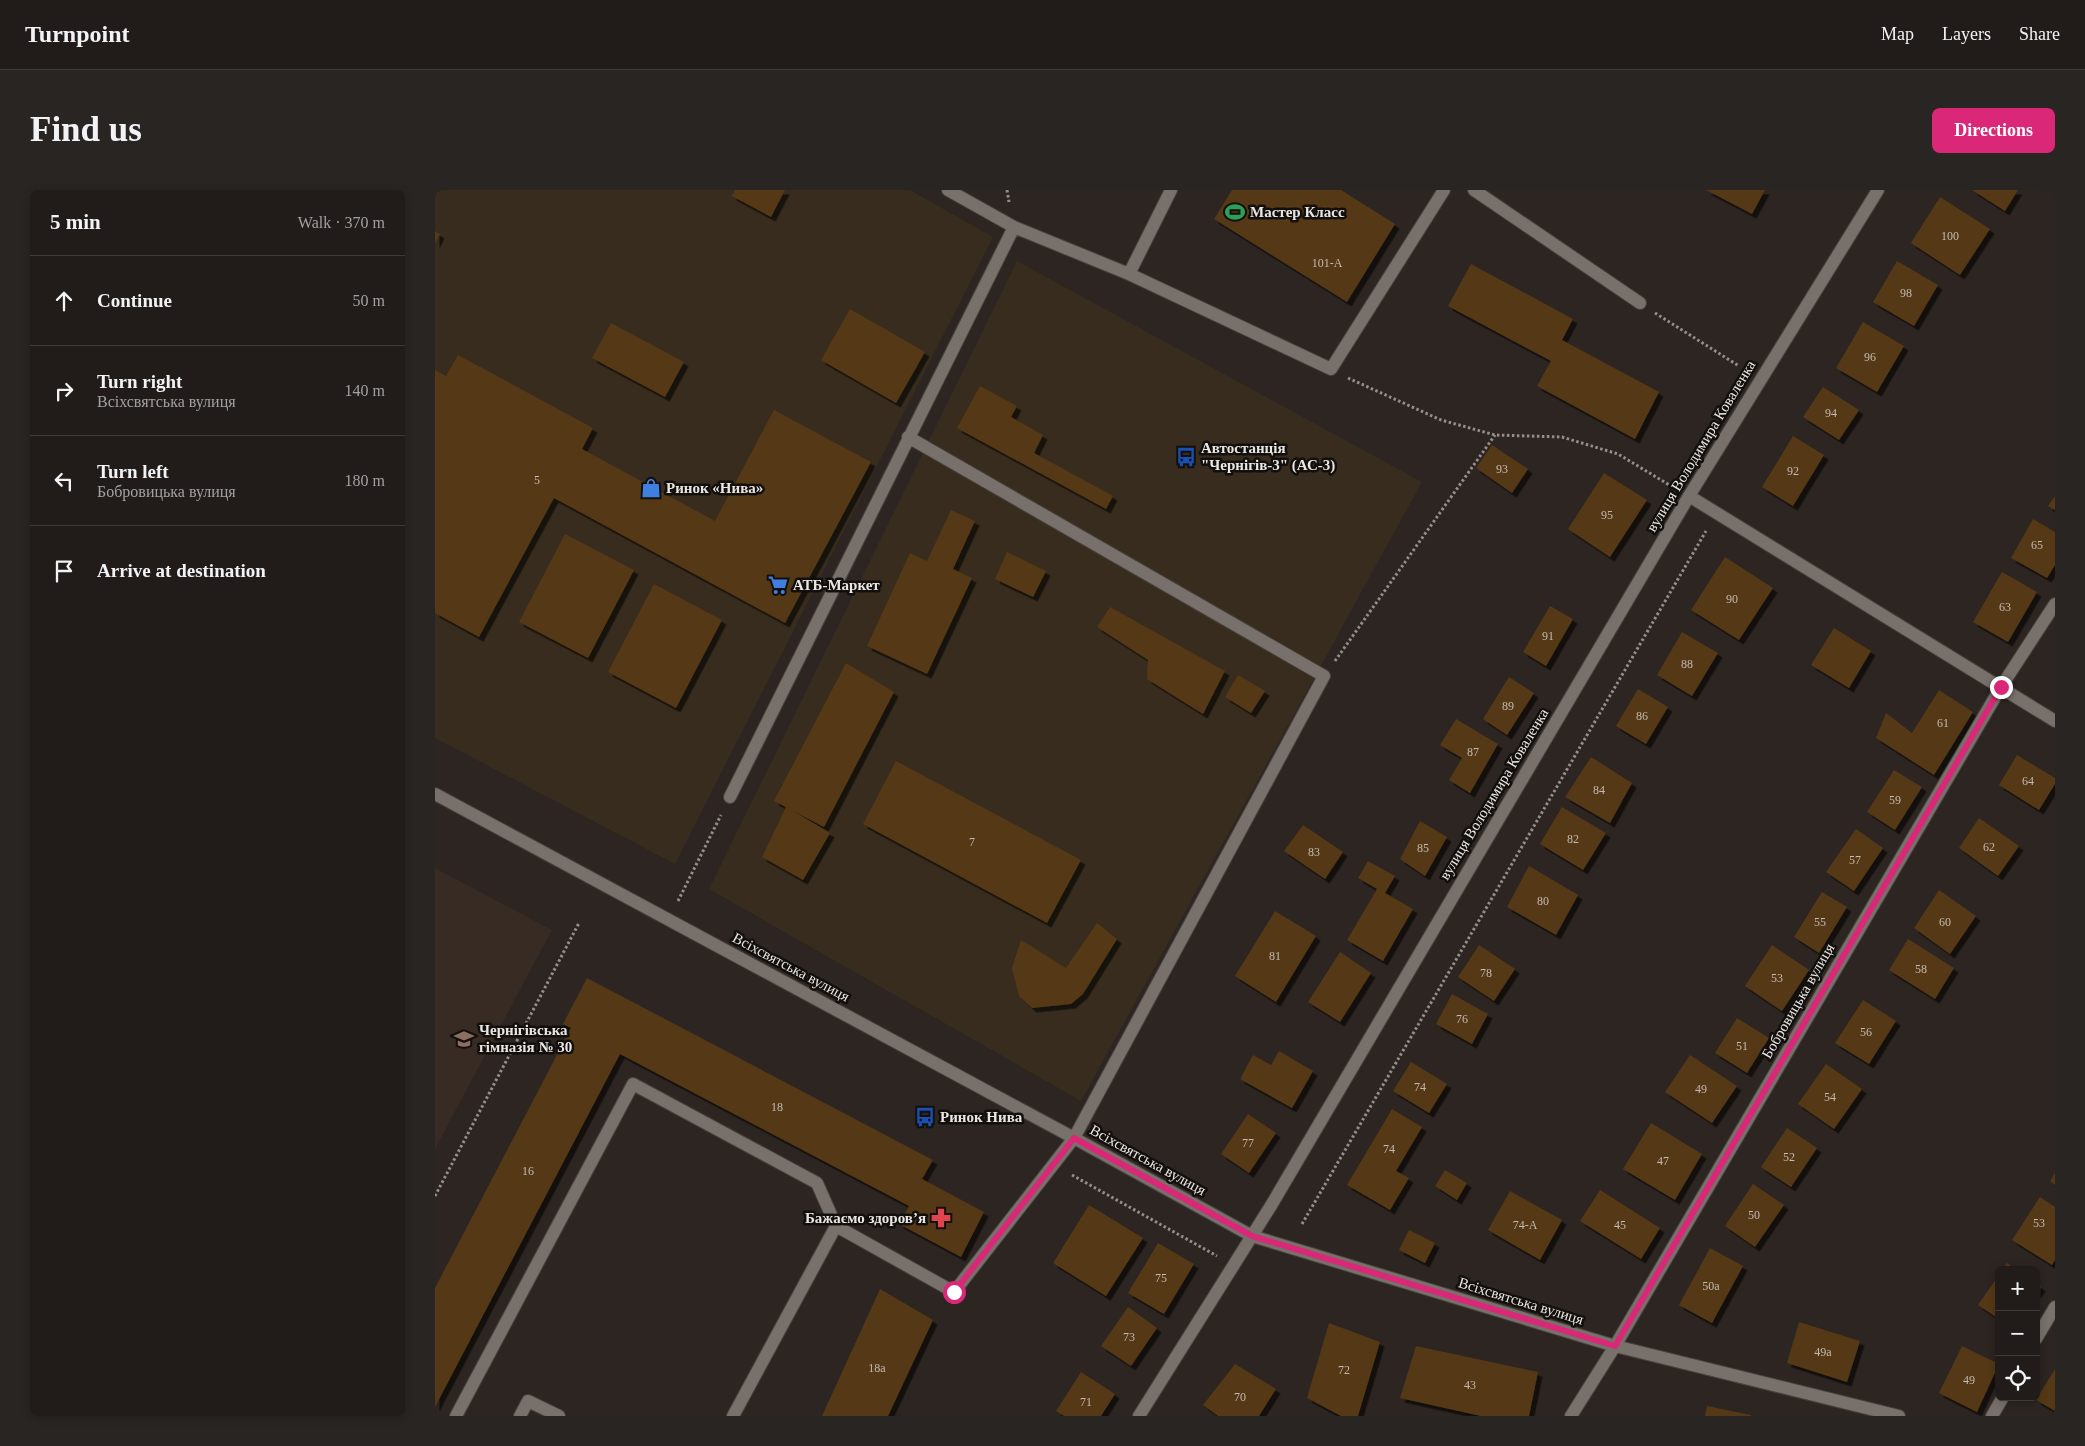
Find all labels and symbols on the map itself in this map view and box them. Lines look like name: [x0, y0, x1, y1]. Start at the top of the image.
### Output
sports icon: Мастер Класс: [1224, 201, 1246, 223]
place label: Мастер Класс: [1250, 204, 1345, 220]
house number: 100: [1941, 229, 1959, 243]
house number: 101-А: [1312, 256, 1343, 270]
house number: 98: [1900, 286, 1912, 300]
house number: 96: [1864, 350, 1876, 364]
street label: вулиця Володимира Коваленка: [1643, 357, 1759, 534]
house number: 94: [1825, 406, 1837, 420]
place label: Автостанція "Чернігів-3" (АС-3): [1201, 440, 1335, 474]
bus stop icon: Автостанція "Чернігів-3" (АС-3): [1175, 446, 1197, 468]
house number: 93: [1496, 462, 1508, 476]
house number: 92: [1787, 464, 1799, 478]
house number: 5: [534, 473, 540, 487]
shop icon: Ринок «Нива»: [640, 477, 662, 499]
place label: Ринок «Нива»: [666, 480, 763, 496]
house number: 95: [1601, 508, 1613, 522]
house number: 65: [2031, 538, 2043, 552]
supermarket icon: АТБ-Маркет: [767, 574, 789, 596]
place label: АТБ-Маркет: [793, 577, 880, 593]
house number: 90: [1726, 592, 1738, 606]
house number: 63: [1999, 600, 2011, 614]
house number: 91: [1542, 629, 1554, 643]
house number: 88: [1681, 657, 1693, 671]
route end: [1990, 676, 2013, 699]
house number: 89: [1502, 699, 1514, 713]
street label: вулиця Володимира Коваленка: [1436, 705, 1552, 882]
house number: 86: [1636, 709, 1648, 723]
house number: 61: [1937, 716, 1949, 730]
house number: 87: [1467, 745, 1479, 759]
house number: 64: [2022, 774, 2034, 788]
house number: 84: [1593, 783, 1605, 797]
house number: 59: [1889, 793, 1901, 807]
house number: 82: [1567, 832, 1579, 846]
house number: 7: [969, 835, 975, 849]
house number: 62: [1983, 840, 1995, 854]
house number: 85: [1417, 841, 1429, 855]
house number: 83: [1308, 845, 1320, 859]
house number: 57: [1849, 853, 1861, 867]
house number: 80: [1537, 894, 1549, 908]
house number: 55: [1814, 915, 1826, 929]
house number: 60: [1939, 915, 1951, 929]
street label: Всіхсвятська вулиця: [730, 929, 852, 1005]
street label: Бобровицька вулиця: [1759, 941, 1837, 1061]
house number: 81: [1269, 949, 1281, 963]
house number: 58: [1915, 962, 1927, 976]
house number: 78: [1480, 966, 1492, 980]
house number: 53: [1771, 971, 1783, 985]
house number: 76: [1456, 1012, 1468, 1026]
place label: Чернігівська гімназія № 30: [479, 1022, 572, 1055]
house number: 56: [1860, 1025, 1872, 1039]
school or university icon: Чернігівська гімназія № 30: [453, 1028, 475, 1050]
house number: 51: [1736, 1039, 1748, 1053]
house number: 74: [1414, 1080, 1426, 1094]
house number: 49: [1695, 1082, 1707, 1096]
house number: 54: [1824, 1090, 1836, 1104]
house number: 18: [771, 1100, 783, 1114]
bus stop icon: Ринок Нива: [914, 1106, 936, 1128]
place label: Ринок Нива: [940, 1109, 1023, 1125]
street label: Всіхсвятська вулиця: [1087, 1122, 1209, 1199]
house number: 77: [1242, 1136, 1254, 1150]
house number: 74: [1383, 1142, 1395, 1156]
house number: 52: [1783, 1150, 1795, 1164]
house number: 47: [1657, 1154, 1669, 1168]
house number: 16: [522, 1164, 534, 1178]
pharmacy icon: Бажаємо здоровʼя: [930, 1207, 952, 1229]
house number: 50: [1748, 1208, 1760, 1222]
place label: Бажаємо здоровʼя: [805, 1210, 926, 1226]
house number: 53: [2033, 1216, 2045, 1230]
house number: 74-А: [1513, 1218, 1538, 1232]
house number: 45: [1614, 1218, 1626, 1232]
house number: 75: [1155, 1271, 1167, 1285]
street label: Всіхсвятська вулиця: [1457, 1274, 1586, 1328]
house number: 50а: [1702, 1279, 1720, 1293]
route start: [943, 1281, 966, 1304]
house number: 73: [1123, 1330, 1135, 1344]
house number: 49а: [1814, 1345, 1832, 1359]
house number: 18а: [868, 1361, 886, 1375]
house number: 72: [1338, 1363, 1350, 1377]
house number: 49: [1963, 1373, 1975, 1387]
house number: 43: [1464, 1378, 1476, 1392]
house number: 70: [1234, 1390, 1246, 1404]
house number: 71: [1080, 1395, 1092, 1409]

